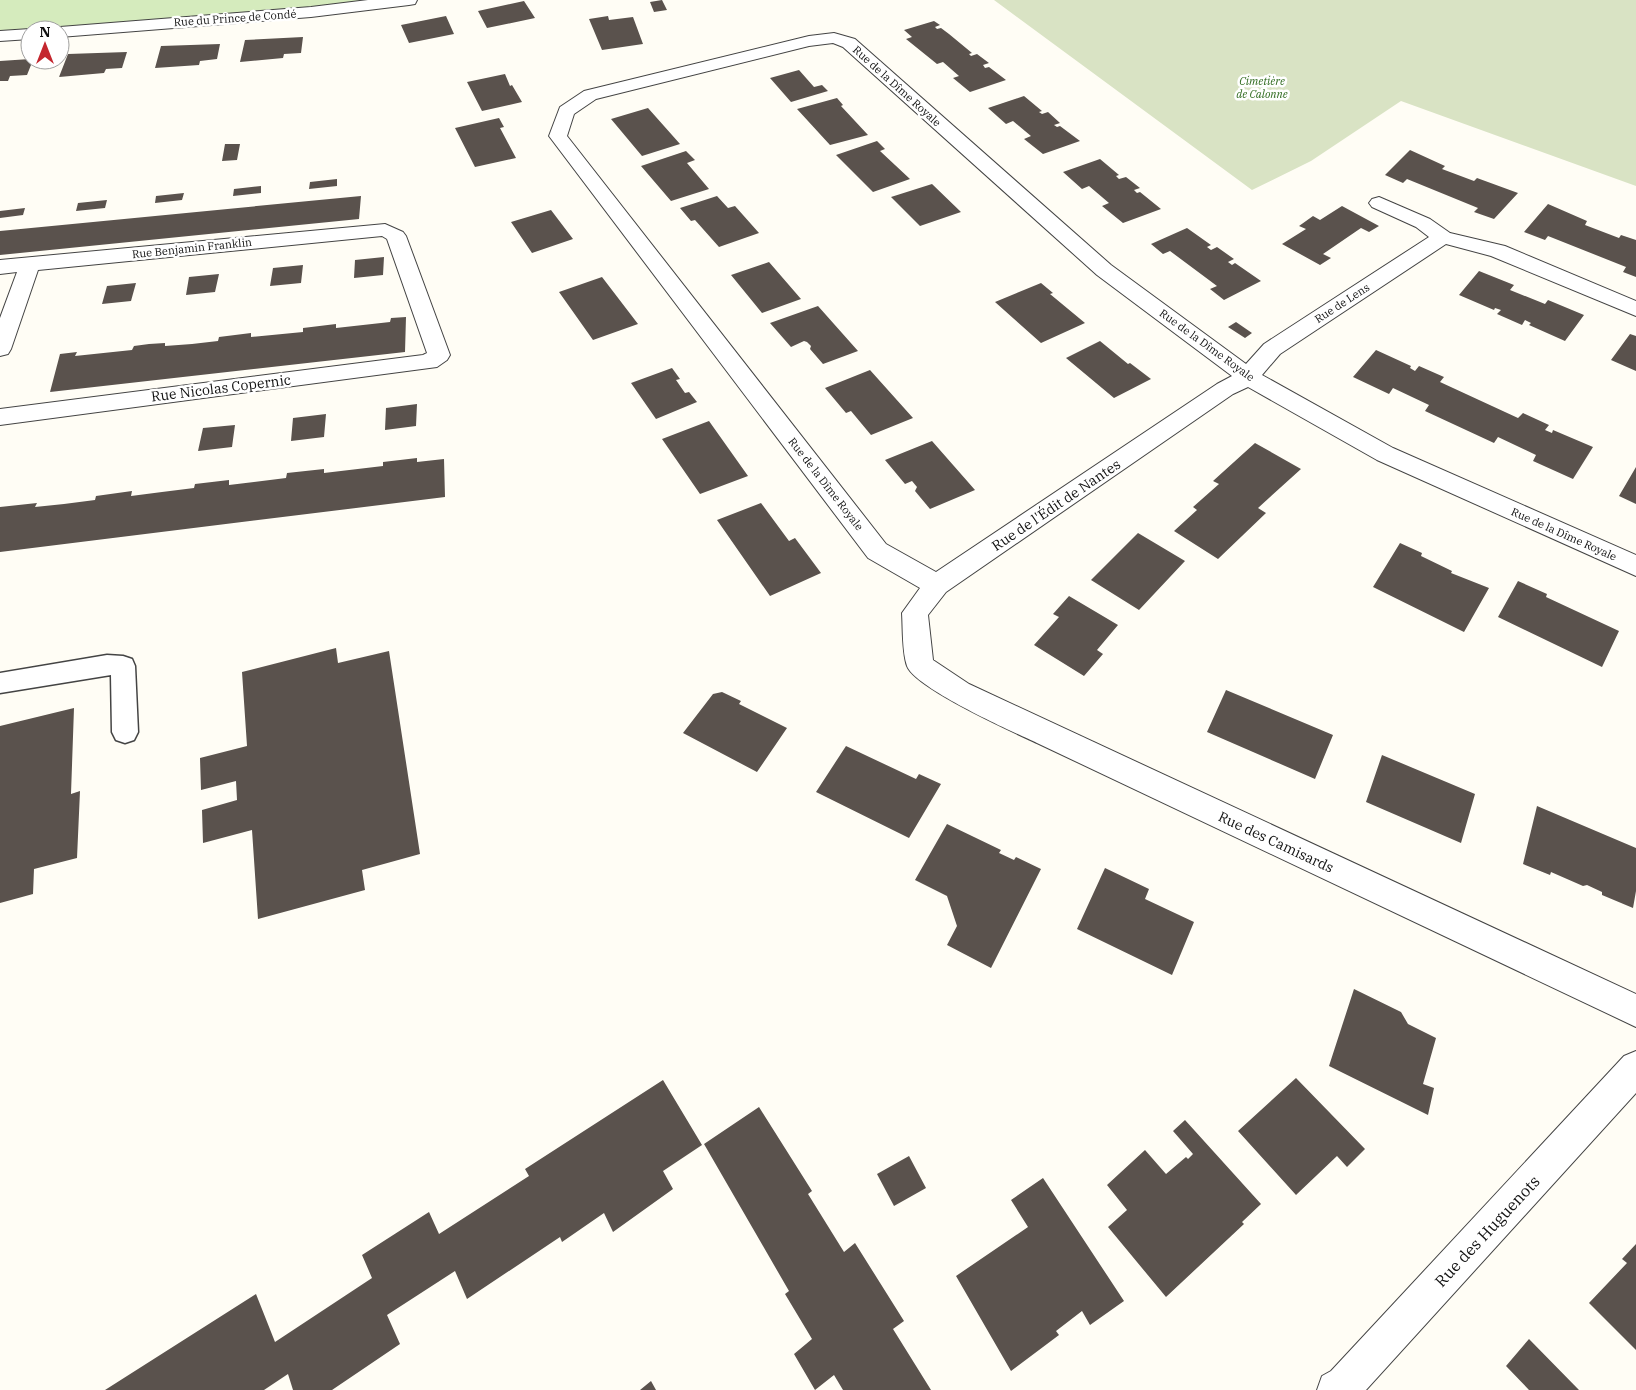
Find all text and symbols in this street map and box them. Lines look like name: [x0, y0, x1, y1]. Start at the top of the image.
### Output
street label: Rue du Prince de Condé: [173, 7, 297, 29]
north arrow: [20, 20, 70, 70]
text: N: [39, 23, 51, 41]
street label: Rue de la Dîme Royale: [850, 43, 944, 129]
park label: Cimetière de Calonne: [1236, 74, 1288, 101]
street label: Rue Benjamin Franklin: [131, 235, 253, 261]
street label: Rue de Lens: [1312, 280, 1372, 326]
street label: Rue de la Dîme Royale: [1157, 306, 1257, 384]
street label: Rue Nicolas Copernic: [150, 370, 292, 406]
street label: Rue de la Dîme Royale: [785, 435, 867, 533]
street label: Rue de l'Édit de Nantes: [988, 454, 1124, 555]
street label: Rue de la Dîme Royale: [1509, 504, 1619, 564]
street label: Rue des Camisards: [1215, 807, 1337, 877]
street label: Rue des Huguenots: [1430, 1171, 1544, 1291]

